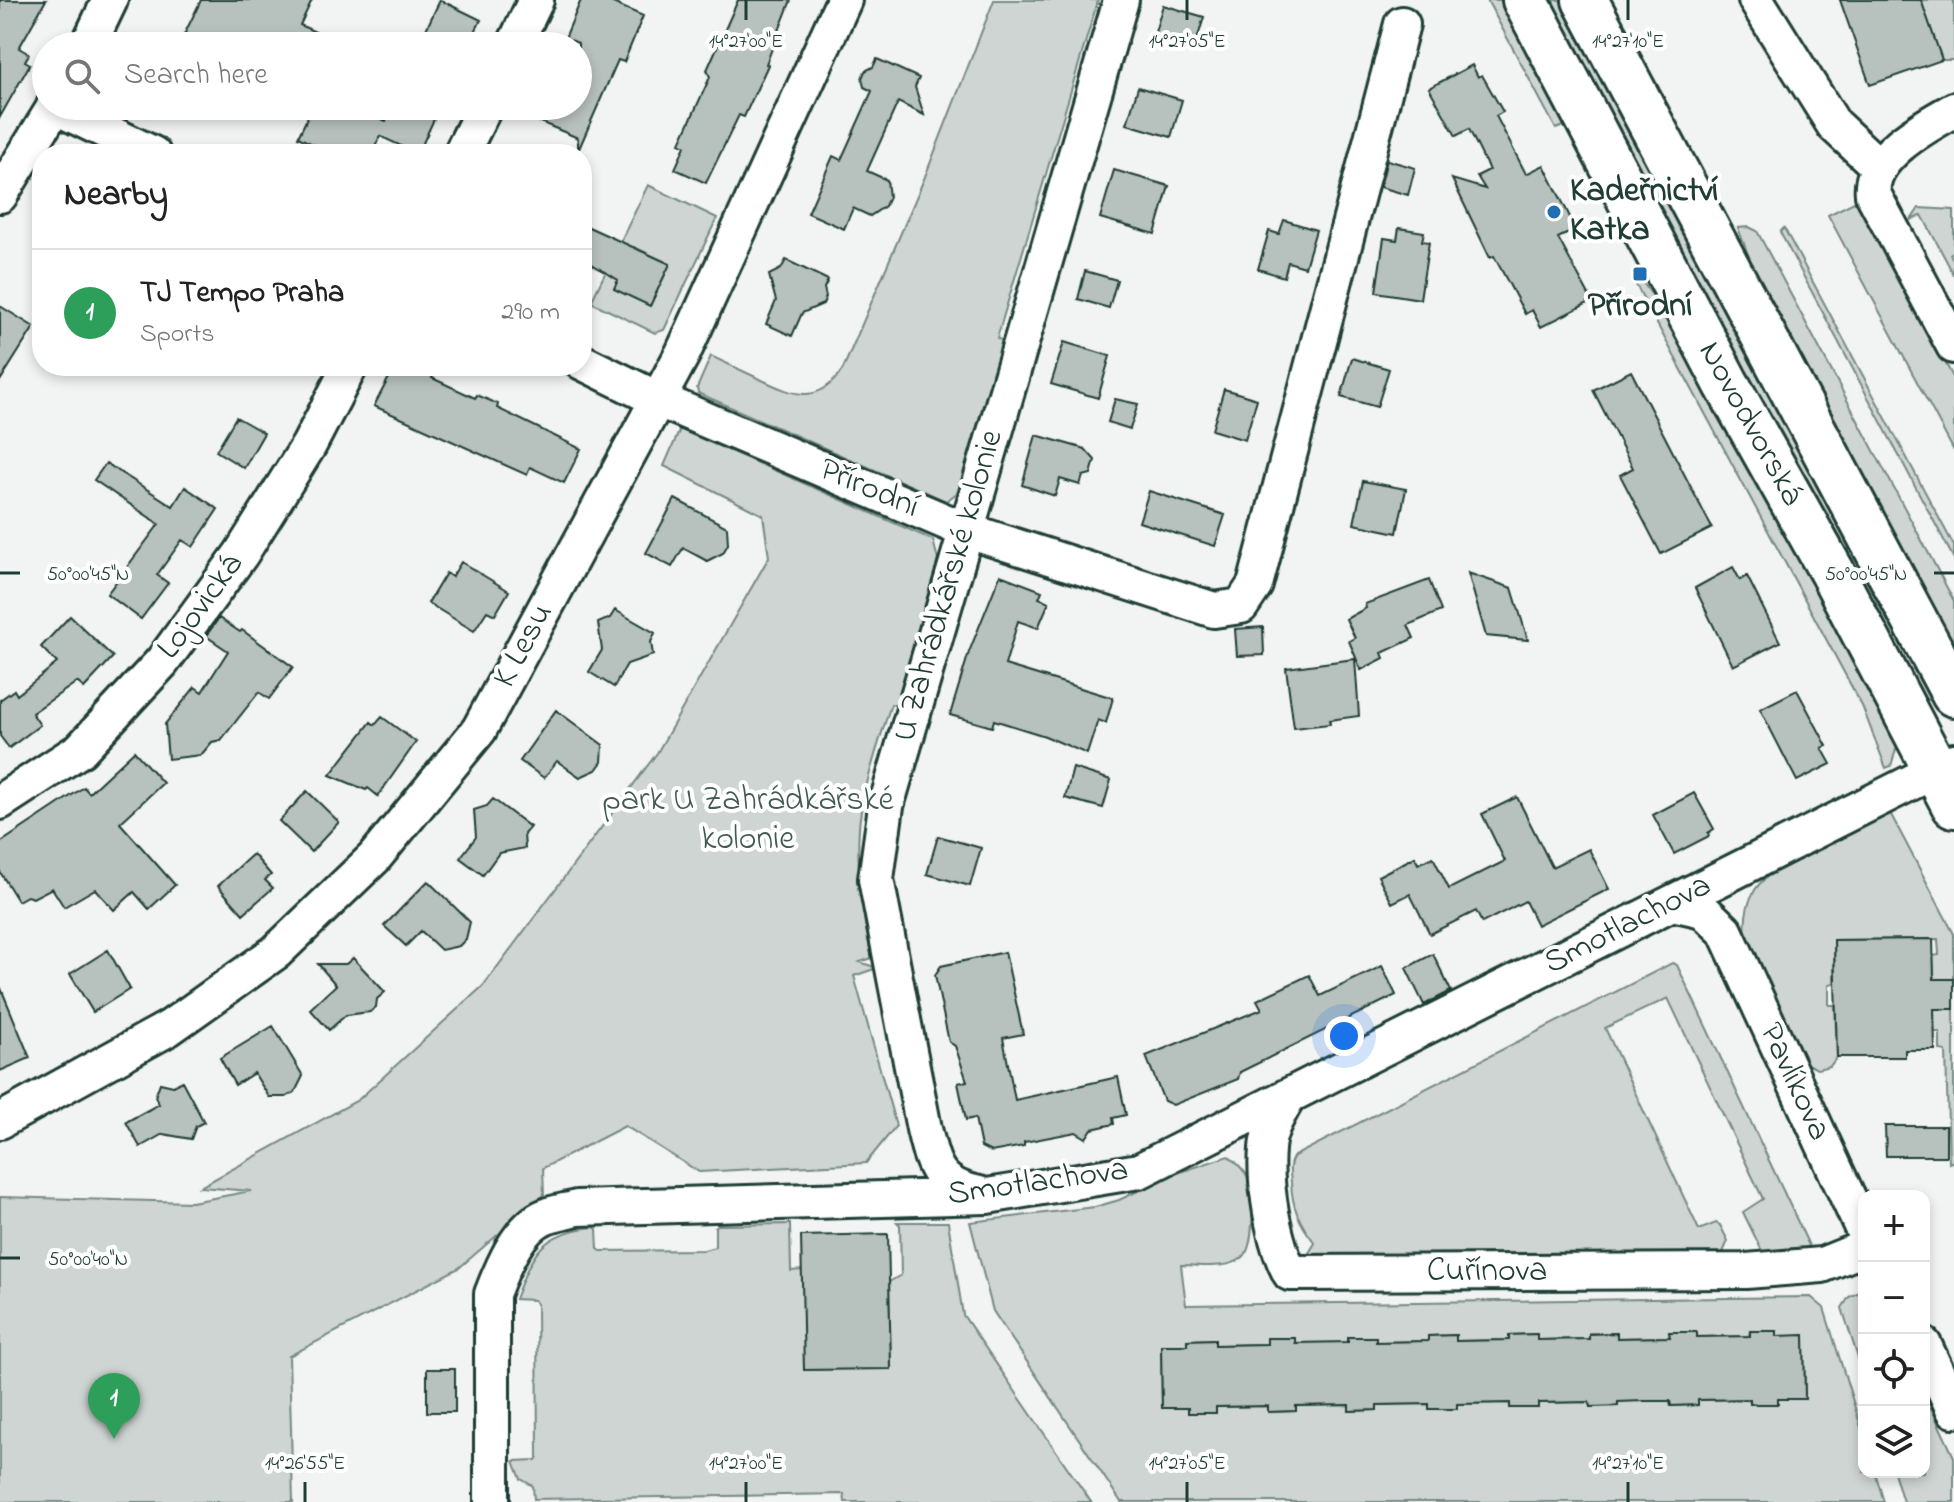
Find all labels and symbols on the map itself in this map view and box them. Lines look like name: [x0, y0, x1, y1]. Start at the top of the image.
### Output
text: 14°27'00"E: [709, 28, 783, 57]
text: 14°27'05"E: [1148, 28, 1226, 57]
text: 14°27'10"E: [1592, 28, 1664, 57]
place label: Kadeřnictví Katka: [1570, 167, 1718, 256]
marker: Kadeřnictví Katka: [1545, 203, 1563, 221]
marker: Přírodní: [1631, 265, 1649, 283]
place label: Přírodní: [1588, 282, 1692, 332]
street label: Novodvorská: [1684, 333, 1816, 515]
street label: U Zahrádkářské kolonie: [881, 423, 1018, 748]
street label: Přírodní: [811, 446, 927, 532]
street label: Lojovická: [145, 544, 257, 670]
text: 50°00'45"N: [47, 561, 129, 590]
text: 50°00'45"N: [1825, 561, 1907, 590]
street label: K Lesu: [481, 595, 567, 697]
park label: park U Zahrádkářské kolonie: [602, 776, 895, 865]
street label: Smotlachova: [1536, 861, 1720, 989]
street label: Pavlíkova: [1745, 1015, 1843, 1149]
your location: [1324, 1016, 1364, 1056]
street label: Smotlachova: [944, 1146, 1132, 1220]
text: 50°00'40"N: [48, 1246, 128, 1275]
street label: Cuřínova: [1427, 1247, 1547, 1297]
pin: 1: [88, 1373, 140, 1439]
text: 14°26'55"E: [265, 1450, 345, 1479]
text: 14°27'00"E: [709, 1450, 783, 1479]
text: 14°27'05"E: [1148, 1450, 1226, 1479]
text: 14°27'10"E: [1592, 1450, 1664, 1479]

